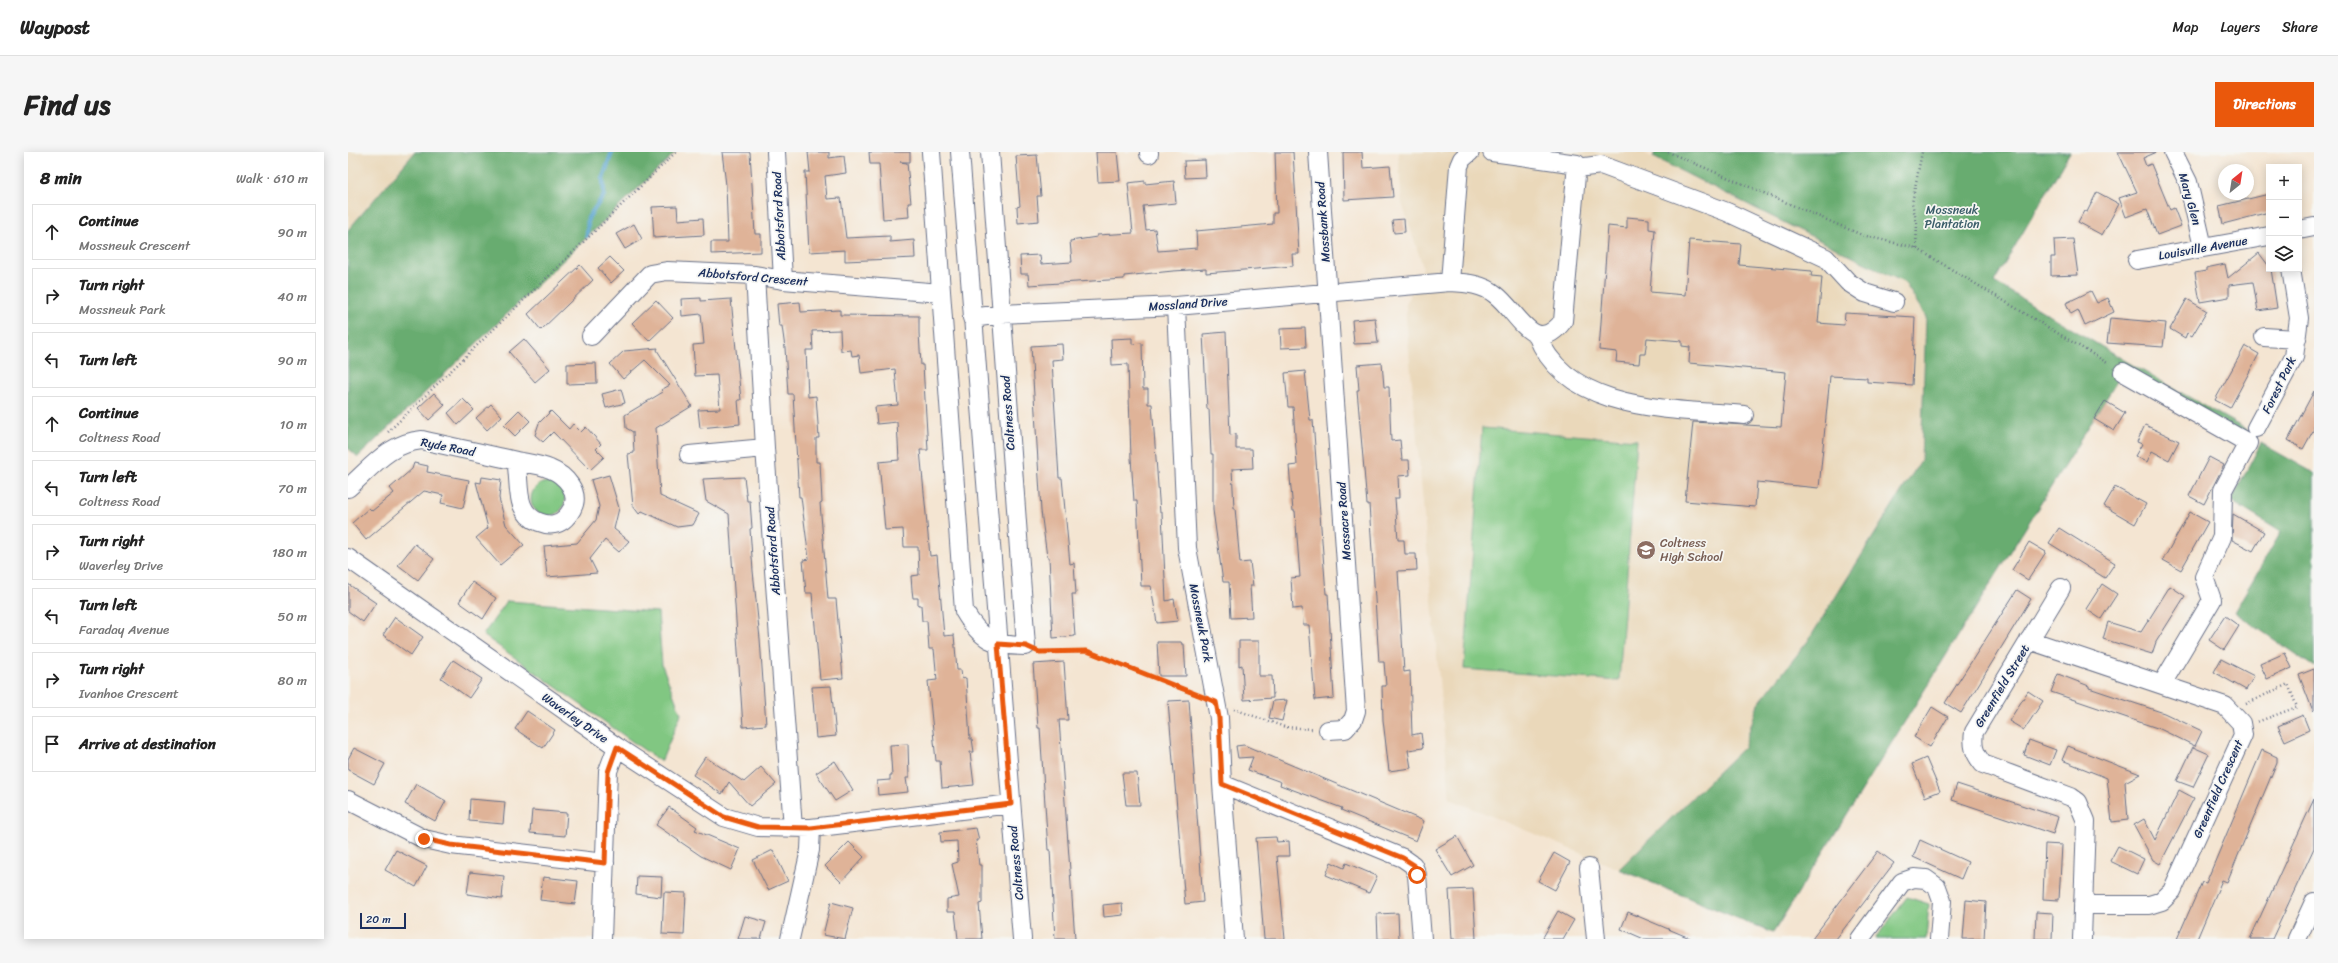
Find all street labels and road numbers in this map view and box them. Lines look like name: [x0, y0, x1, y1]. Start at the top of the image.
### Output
street label: Mary Glen: [2172, 170, 2208, 228]
street label: Abbotsford Road: [766, 171, 792, 262]
street label: Mossbank Road: [1309, 180, 1337, 263]
street label: Louisville Avenue: [2157, 229, 2249, 267]
street label: Abbotsford Crescent: [696, 261, 810, 293]
street label: Mossland Drive: [1148, 290, 1228, 318]
street label: Forest Park: [2256, 352, 2303, 418]
street label: Coltness Road: [994, 374, 1022, 451]
street label: Ryde Road: [419, 431, 478, 463]
street label: Mossacre Road: [1330, 480, 1358, 561]
street label: Abbotsford Road: [759, 505, 787, 597]
street label: Mossneuk Park: [1183, 582, 1219, 664]
street label: Greenfield Street: [1968, 640, 2036, 732]
street label: Waverley Drive: [537, 687, 613, 749]
street label: Greenfield Crescent: [2186, 735, 2250, 842]
street label: Coltness Road: [1002, 824, 1030, 901]

